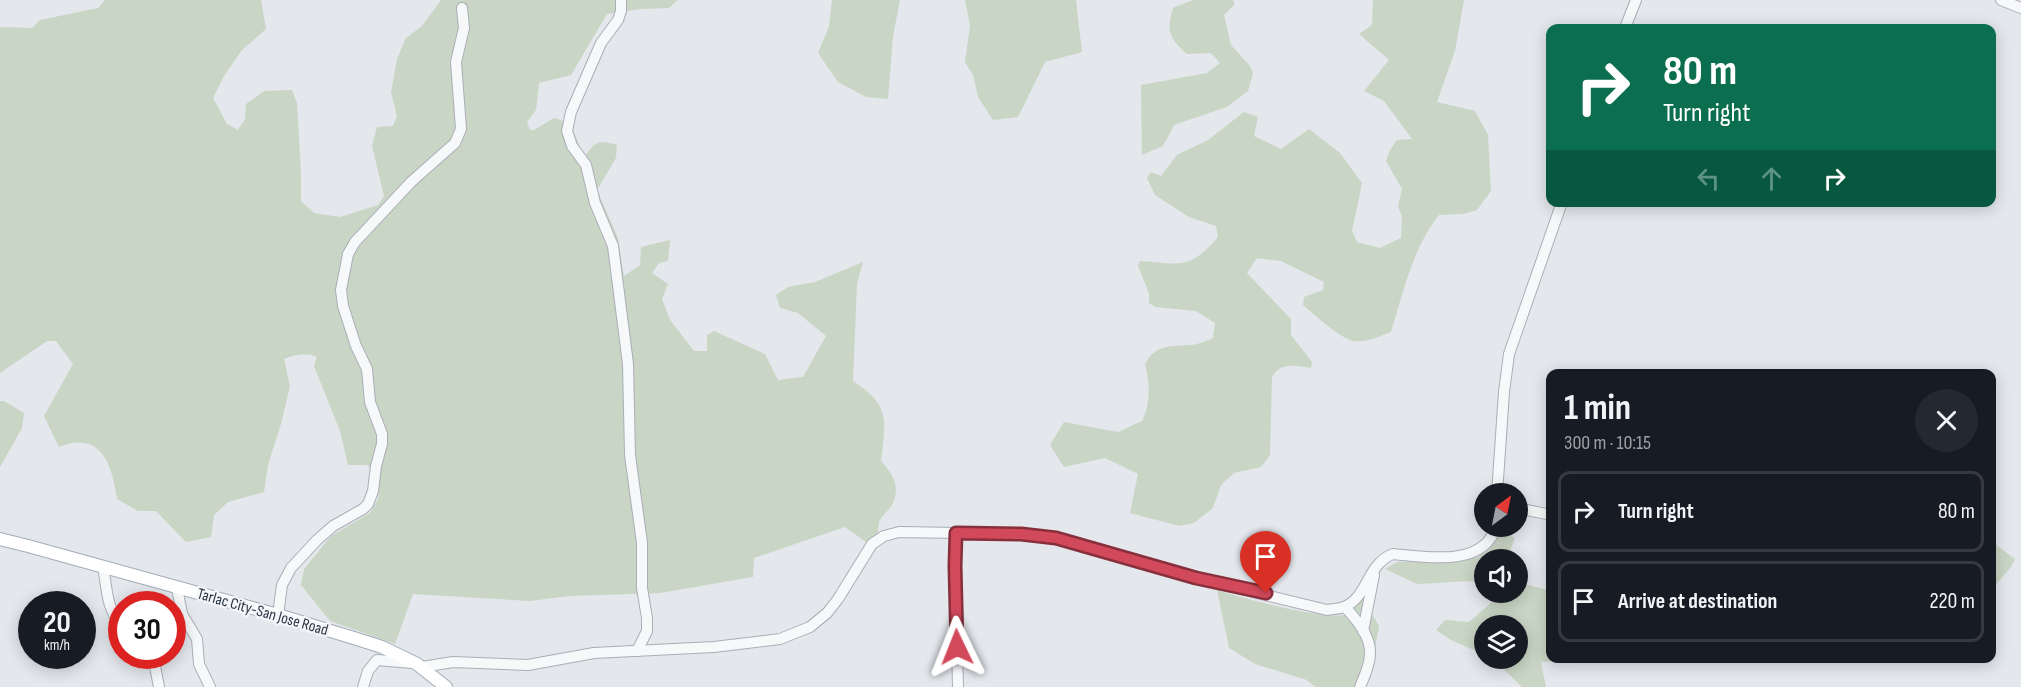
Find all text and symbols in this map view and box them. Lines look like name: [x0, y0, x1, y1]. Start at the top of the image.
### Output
text: 80 m: [1663, 46, 1737, 97]
icon: right: [1564, 48, 1642, 126]
text: Turn right: [1663, 97, 1750, 129]
icon: left: [1692, 162, 1725, 195]
icon: ahead: [1755, 162, 1788, 195]
icon: right: [1818, 162, 1851, 195]
text: 1 min: [1564, 387, 1631, 430]
button: close: [1915, 389, 1978, 452]
text: 300 m · 10:15: [1564, 431, 1651, 455]
north arrow: [1474, 483, 1528, 537]
map controls: [1474, 483, 1528, 669]
icon: right: [1567, 495, 1600, 528]
text: Turn right: [1618, 498, 1694, 525]
text: 80 m: [1938, 498, 1975, 525]
pin: [1240, 531, 1291, 593]
icon: arrive: [1249, 540, 1282, 573]
button: sound: [1474, 549, 1528, 603]
street label: Tarlac City-San Jose Road: [195, 585, 330, 640]
icon: arrive: [1567, 585, 1600, 618]
text: Arrive at destination: [1618, 588, 1777, 615]
text: 220 m: [1929, 588, 1975, 615]
speed limit sign: 30: [108, 591, 186, 669]
text: 20: [43, 605, 71, 641]
position arrow: [925, 615, 989, 679]
button: layers: [1474, 615, 1528, 669]
text: km/h: [44, 636, 70, 655]

